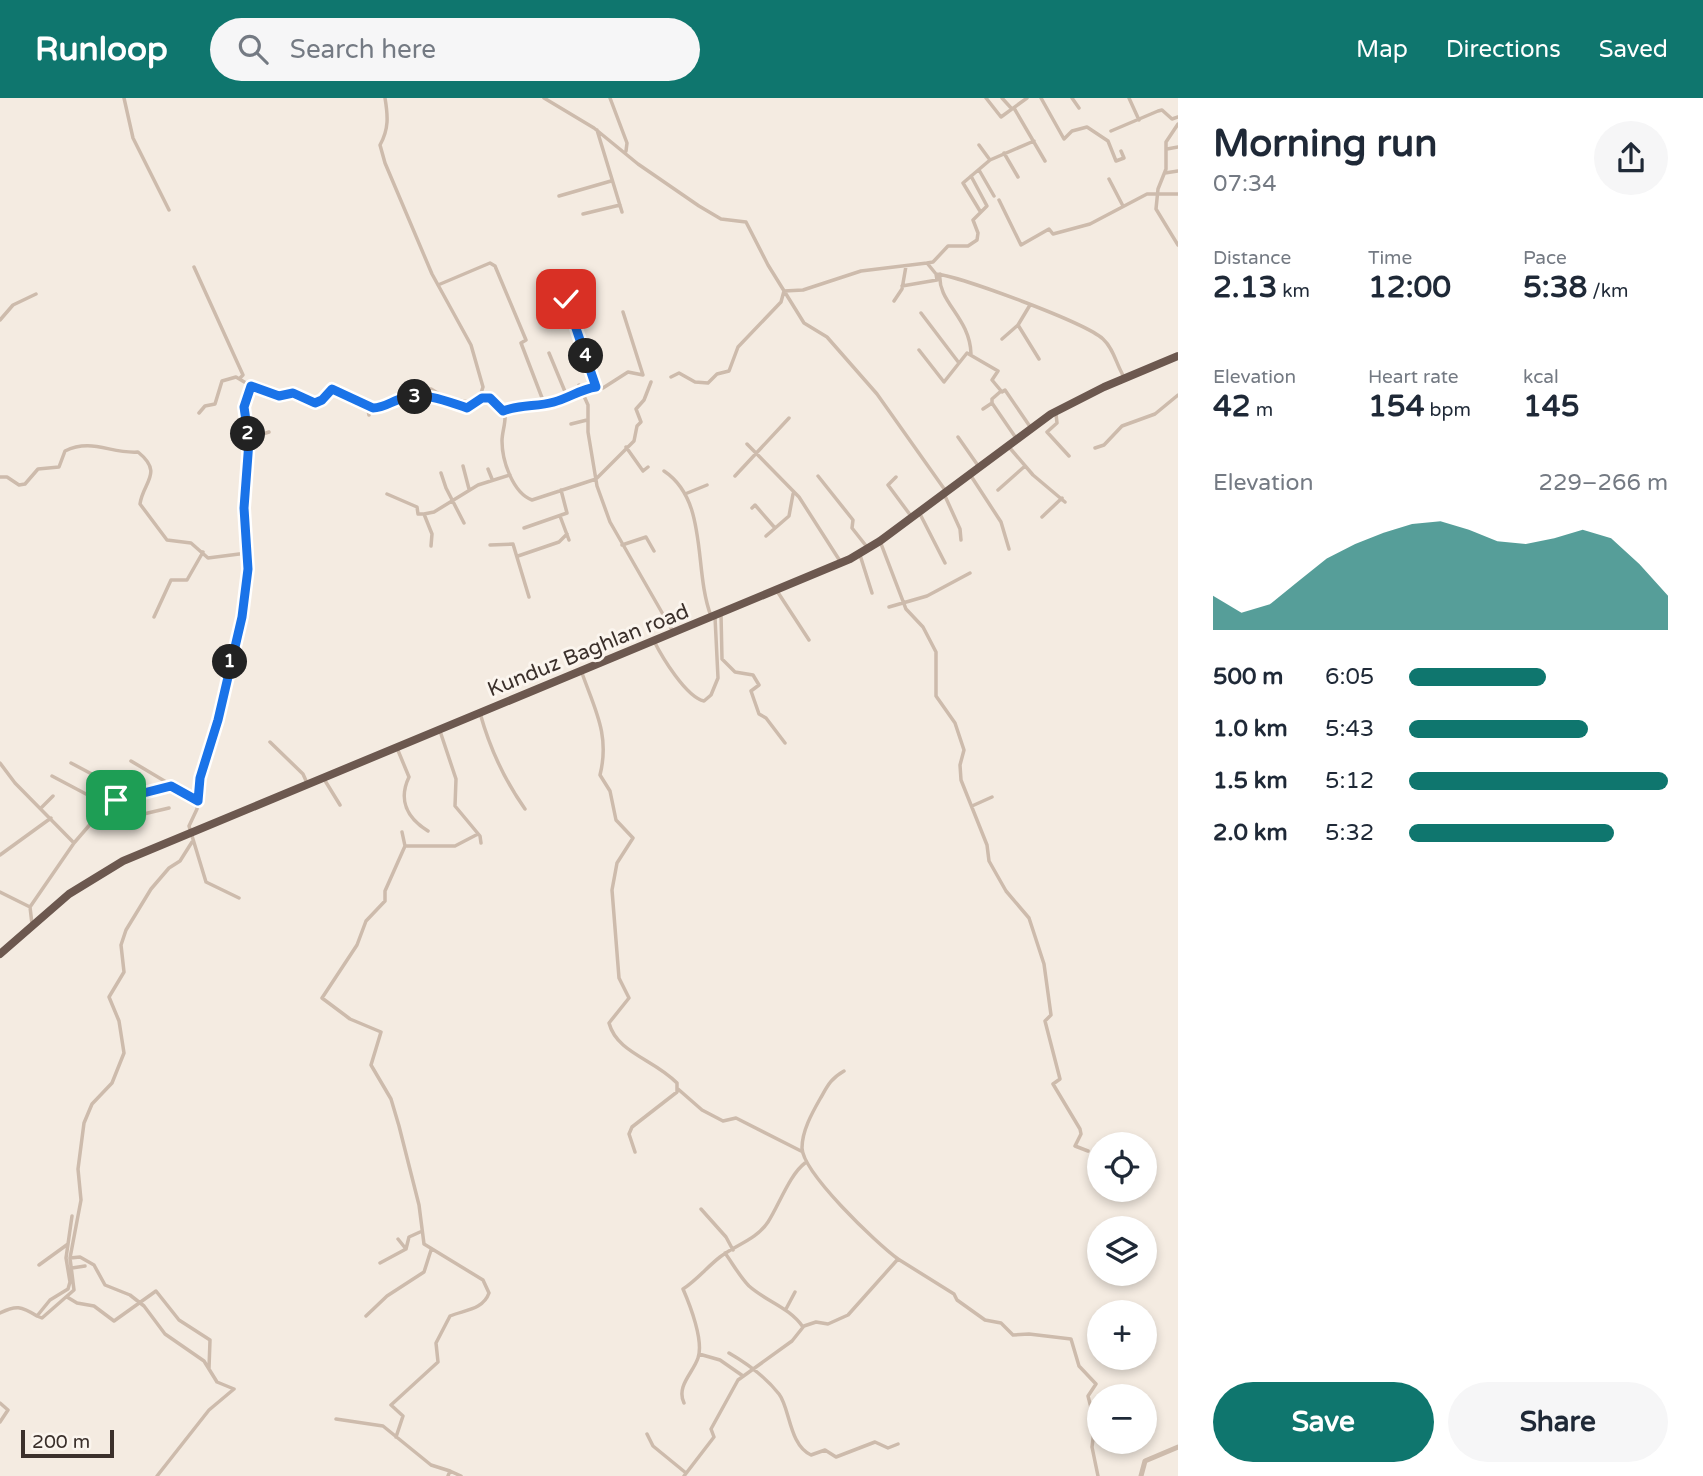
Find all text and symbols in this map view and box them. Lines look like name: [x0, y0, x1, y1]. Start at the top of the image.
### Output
search box: [210, 18, 700, 81]
text: Runloop: [35, 30, 168, 69]
icon: search: [234, 30, 272, 68]
text: Search here: [290, 34, 436, 65]
text: Map: [1356, 35, 1408, 64]
text: Directions: [1446, 35, 1561, 64]
text: Saved: [1599, 35, 1668, 64]
text: Morning run: [1213, 121, 1437, 167]
button: share: [1594, 121, 1668, 195]
text: 07:34: [1213, 170, 1277, 198]
text: Distance: [1213, 247, 1291, 269]
text: Time: [1368, 247, 1412, 269]
text: Pace: [1523, 247, 1567, 269]
pin: [536, 269, 596, 329]
text: 2.13: [1213, 269, 1277, 306]
text: 12:00: [1368, 269, 1451, 306]
text: 5:38: [1523, 269, 1587, 306]
icon: check: [547, 280, 585, 318]
text: km: [1277, 280, 1310, 302]
text: /km: [1587, 280, 1628, 302]
pin: 4: [568, 338, 604, 374]
text: 4: [580, 344, 591, 366]
text: Elevation: [1213, 366, 1296, 388]
text: Heart rate: [1368, 366, 1459, 388]
text: kcal: [1523, 366, 1559, 388]
pin: 3: [398, 380, 432, 414]
text: 3: [409, 385, 420, 407]
text: 42: [1213, 388, 1251, 425]
text: 154: [1368, 388, 1425, 425]
text: 145: [1523, 388, 1580, 425]
text: m: [1251, 399, 1273, 421]
text: bpm: [1425, 399, 1471, 421]
pin: 2: [230, 416, 266, 452]
text: 2: [242, 422, 253, 444]
text: Elevation: [1213, 469, 1314, 497]
text: 229–266 m: [1539, 469, 1668, 497]
street label: Kunduz Baghlan road: [484, 599, 692, 702]
pin: 1: [212, 644, 247, 680]
text: 1: [224, 650, 235, 672]
text: 500 m: [1213, 663, 1283, 691]
text: 6:05: [1325, 663, 1374, 691]
text: 1.0 km: [1213, 715, 1288, 743]
text: 5:43: [1325, 715, 1374, 743]
text: 1.5 km: [1213, 767, 1288, 795]
text: 5:12: [1325, 767, 1374, 795]
pin: [86, 770, 146, 830]
icon: arrive: [97, 781, 135, 819]
text: 2.0 km: [1213, 819, 1288, 847]
text: 5:32: [1325, 819, 1374, 847]
map controls: [1087, 1132, 1157, 1454]
button: locate: [1087, 1132, 1157, 1202]
button: layers: [1087, 1216, 1157, 1286]
button: +: [1087, 1300, 1157, 1370]
button: Save: [1213, 1382, 1434, 1462]
button: Share: [1448, 1382, 1668, 1462]
button: −: [1087, 1384, 1157, 1454]
scale bar: [21, 1427, 114, 1459]
text: 200 m: [32, 1431, 90, 1453]

